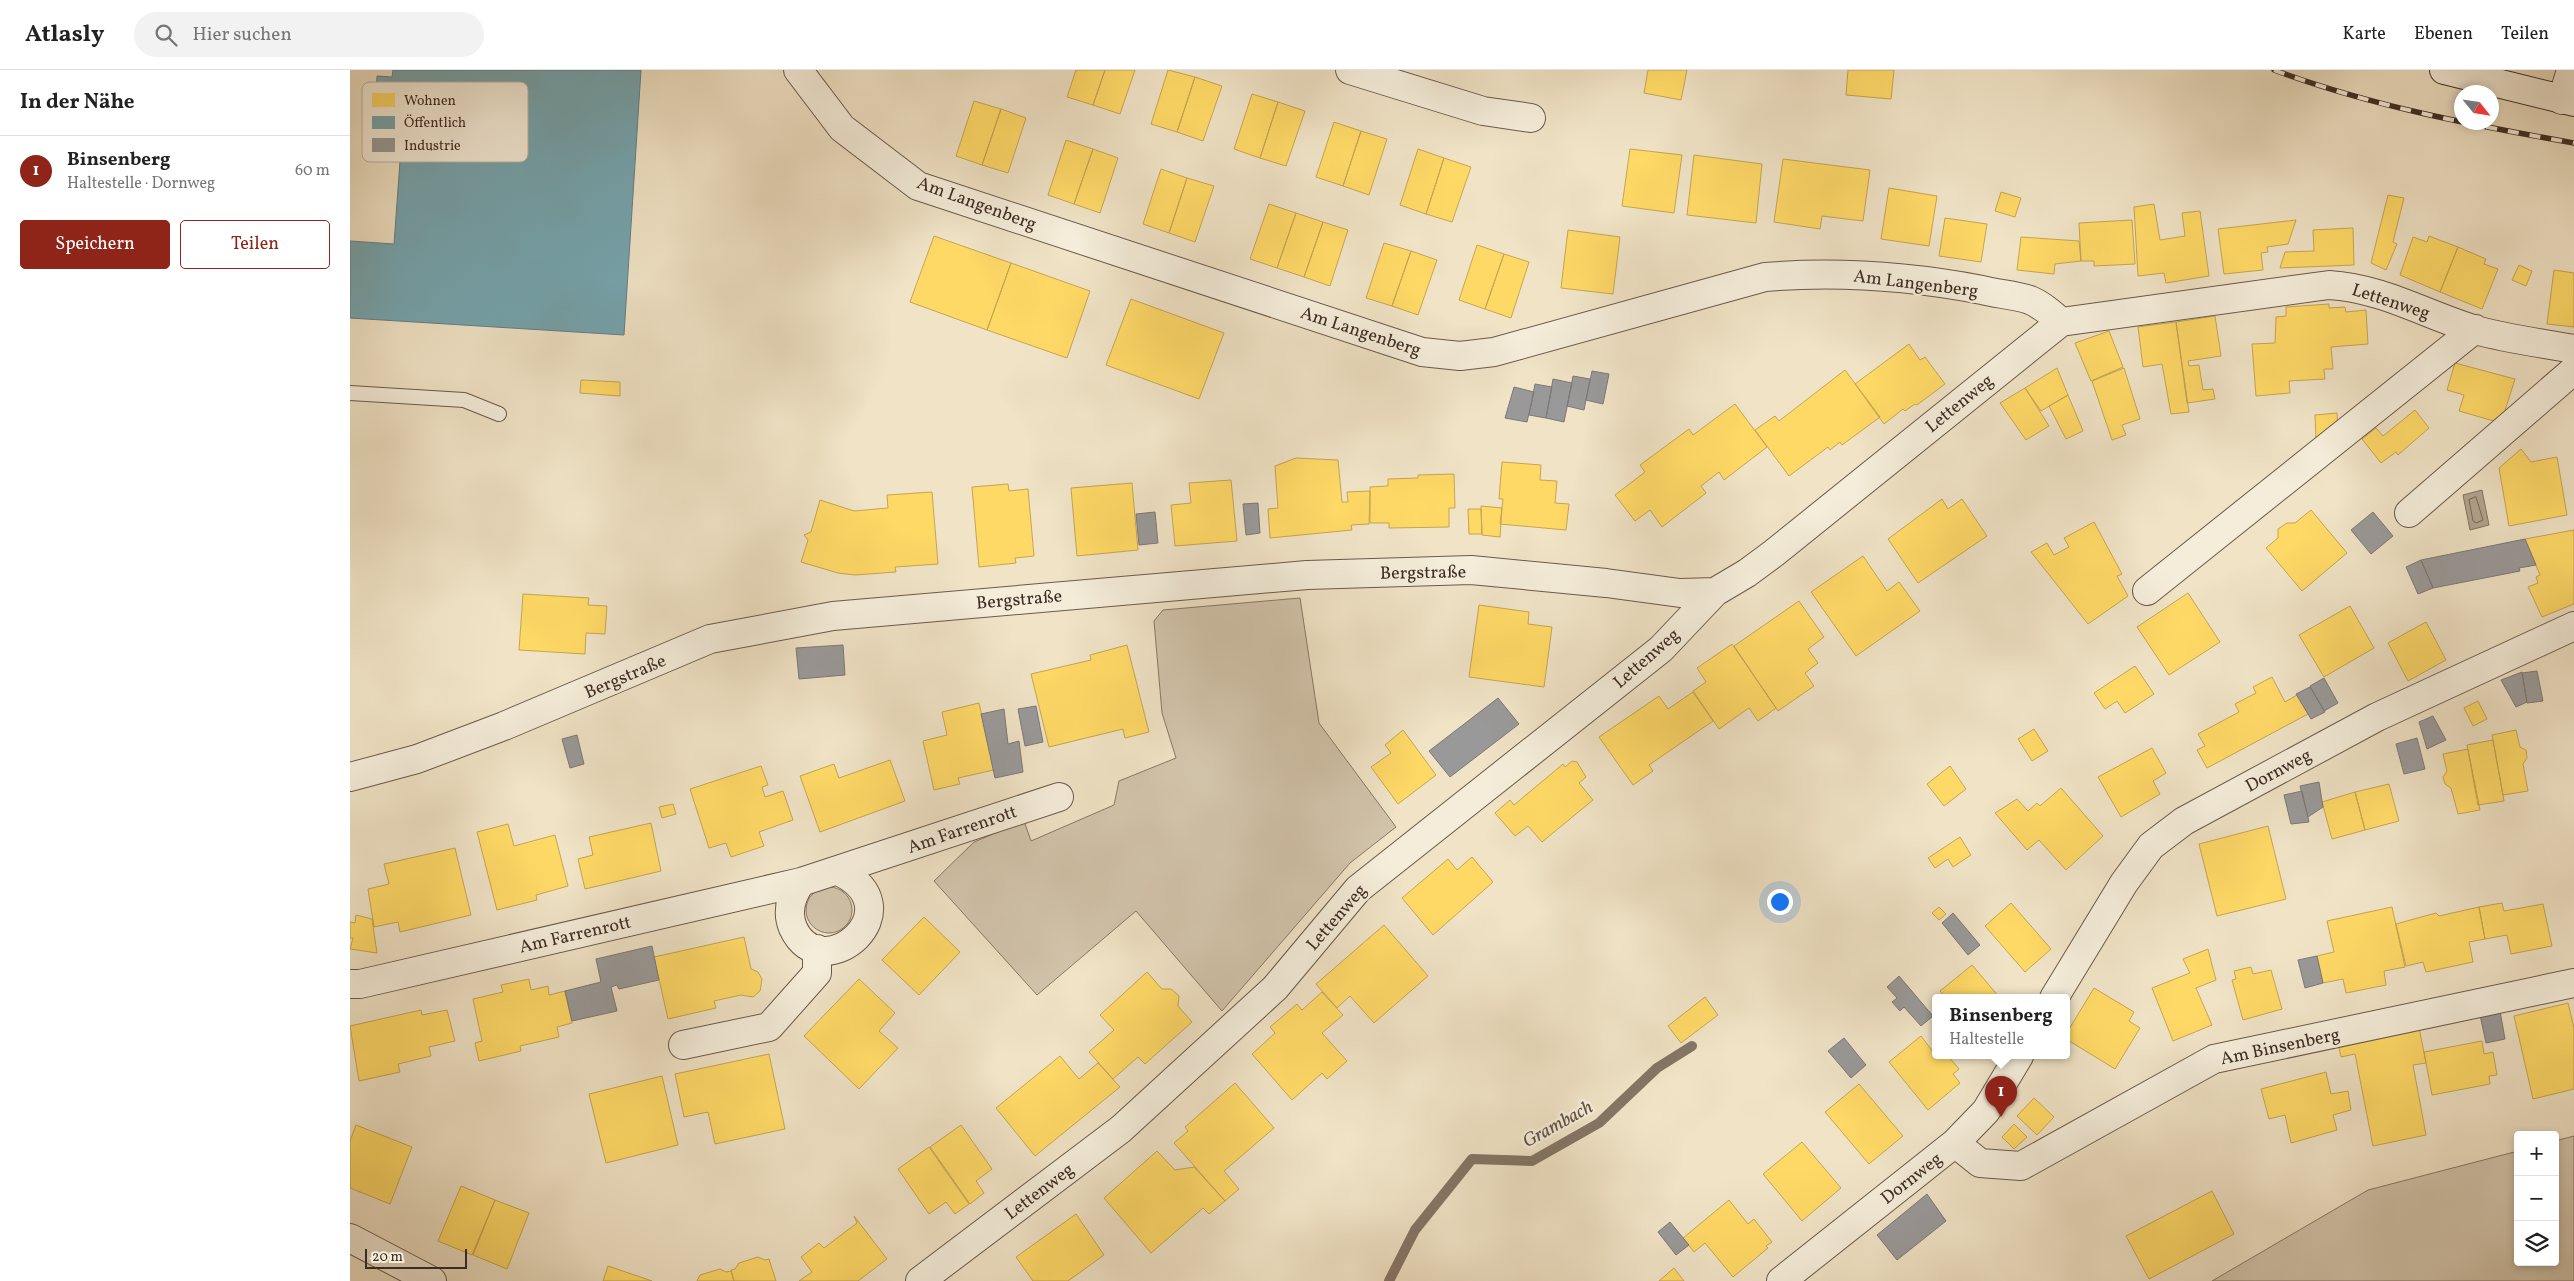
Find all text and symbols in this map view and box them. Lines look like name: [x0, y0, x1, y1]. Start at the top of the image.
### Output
search box: [134, 12, 484, 57]
text: Atlasly: [25, 18, 104, 52]
icon: search: [152, 21, 180, 49]
text: Hier suchen: [192, 22, 292, 48]
text: Karte: [2342, 22, 2386, 47]
text: Ebenen: [2414, 22, 2473, 47]
text: Teilen: [2501, 22, 2549, 47]
legend: [362, 82, 528, 162]
north arrow: [2454, 85, 2499, 130]
text: In der Nähe: [20, 88, 135, 117]
text: Wohnen: [404, 92, 456, 111]
text: Öffentlich: [404, 114, 466, 133]
text: Industrie: [404, 137, 461, 156]
text: Binsenberg: [67, 147, 171, 173]
text: 1: [33, 160, 39, 182]
text: 60 m: [295, 160, 330, 182]
street label: Am Langenberg: [913, 171, 1040, 238]
text: Haltestelle · Dornweg: [67, 173, 215, 195]
button: Speichern: [20, 220, 170, 269]
button: Teilen: [180, 220, 330, 269]
street label: Am Langenberg: [1852, 264, 1980, 305]
street label: Lettenweg: [2348, 278, 2433, 327]
street label: Am Langenberg: [1297, 301, 1424, 364]
street label: Lettenweg: [1921, 369, 1999, 439]
street label: Bergstraße: [1380, 560, 1466, 587]
street label: Bergstraße: [975, 584, 1063, 617]
street label: Lettenweg: [1608, 623, 1686, 695]
street label: Bergstraße: [581, 649, 670, 706]
street label: Dornweg: [2241, 743, 2316, 799]
street label: Am Farrenrott: [904, 800, 1021, 861]
street label: Lettenweg: [1301, 879, 1373, 957]
your location: [1767, 889, 1793, 915]
street label: Am Farrenrott: [517, 910, 634, 960]
popup: [1932, 994, 2070, 1059]
text: Binsenberg: [1949, 1003, 2053, 1029]
street label: Am Binsenberg: [2218, 1023, 2342, 1072]
text: Haltestelle: [1949, 1029, 2024, 1051]
pin: 1: [1985, 1076, 2017, 1117]
water label: Grambach: [1518, 1095, 1598, 1155]
map controls: [2514, 1131, 2559, 1266]
button: +: [2514, 1131, 2559, 1176]
street label: Dornweg: [1876, 1147, 1948, 1211]
street label: Lettenweg: [1000, 1158, 1080, 1227]
button: −: [2514, 1176, 2559, 1221]
button: layers: [2514, 1221, 2559, 1266]
scale bar: [365, 1246, 468, 1269]
text: 20 m: [372, 1248, 403, 1267]

